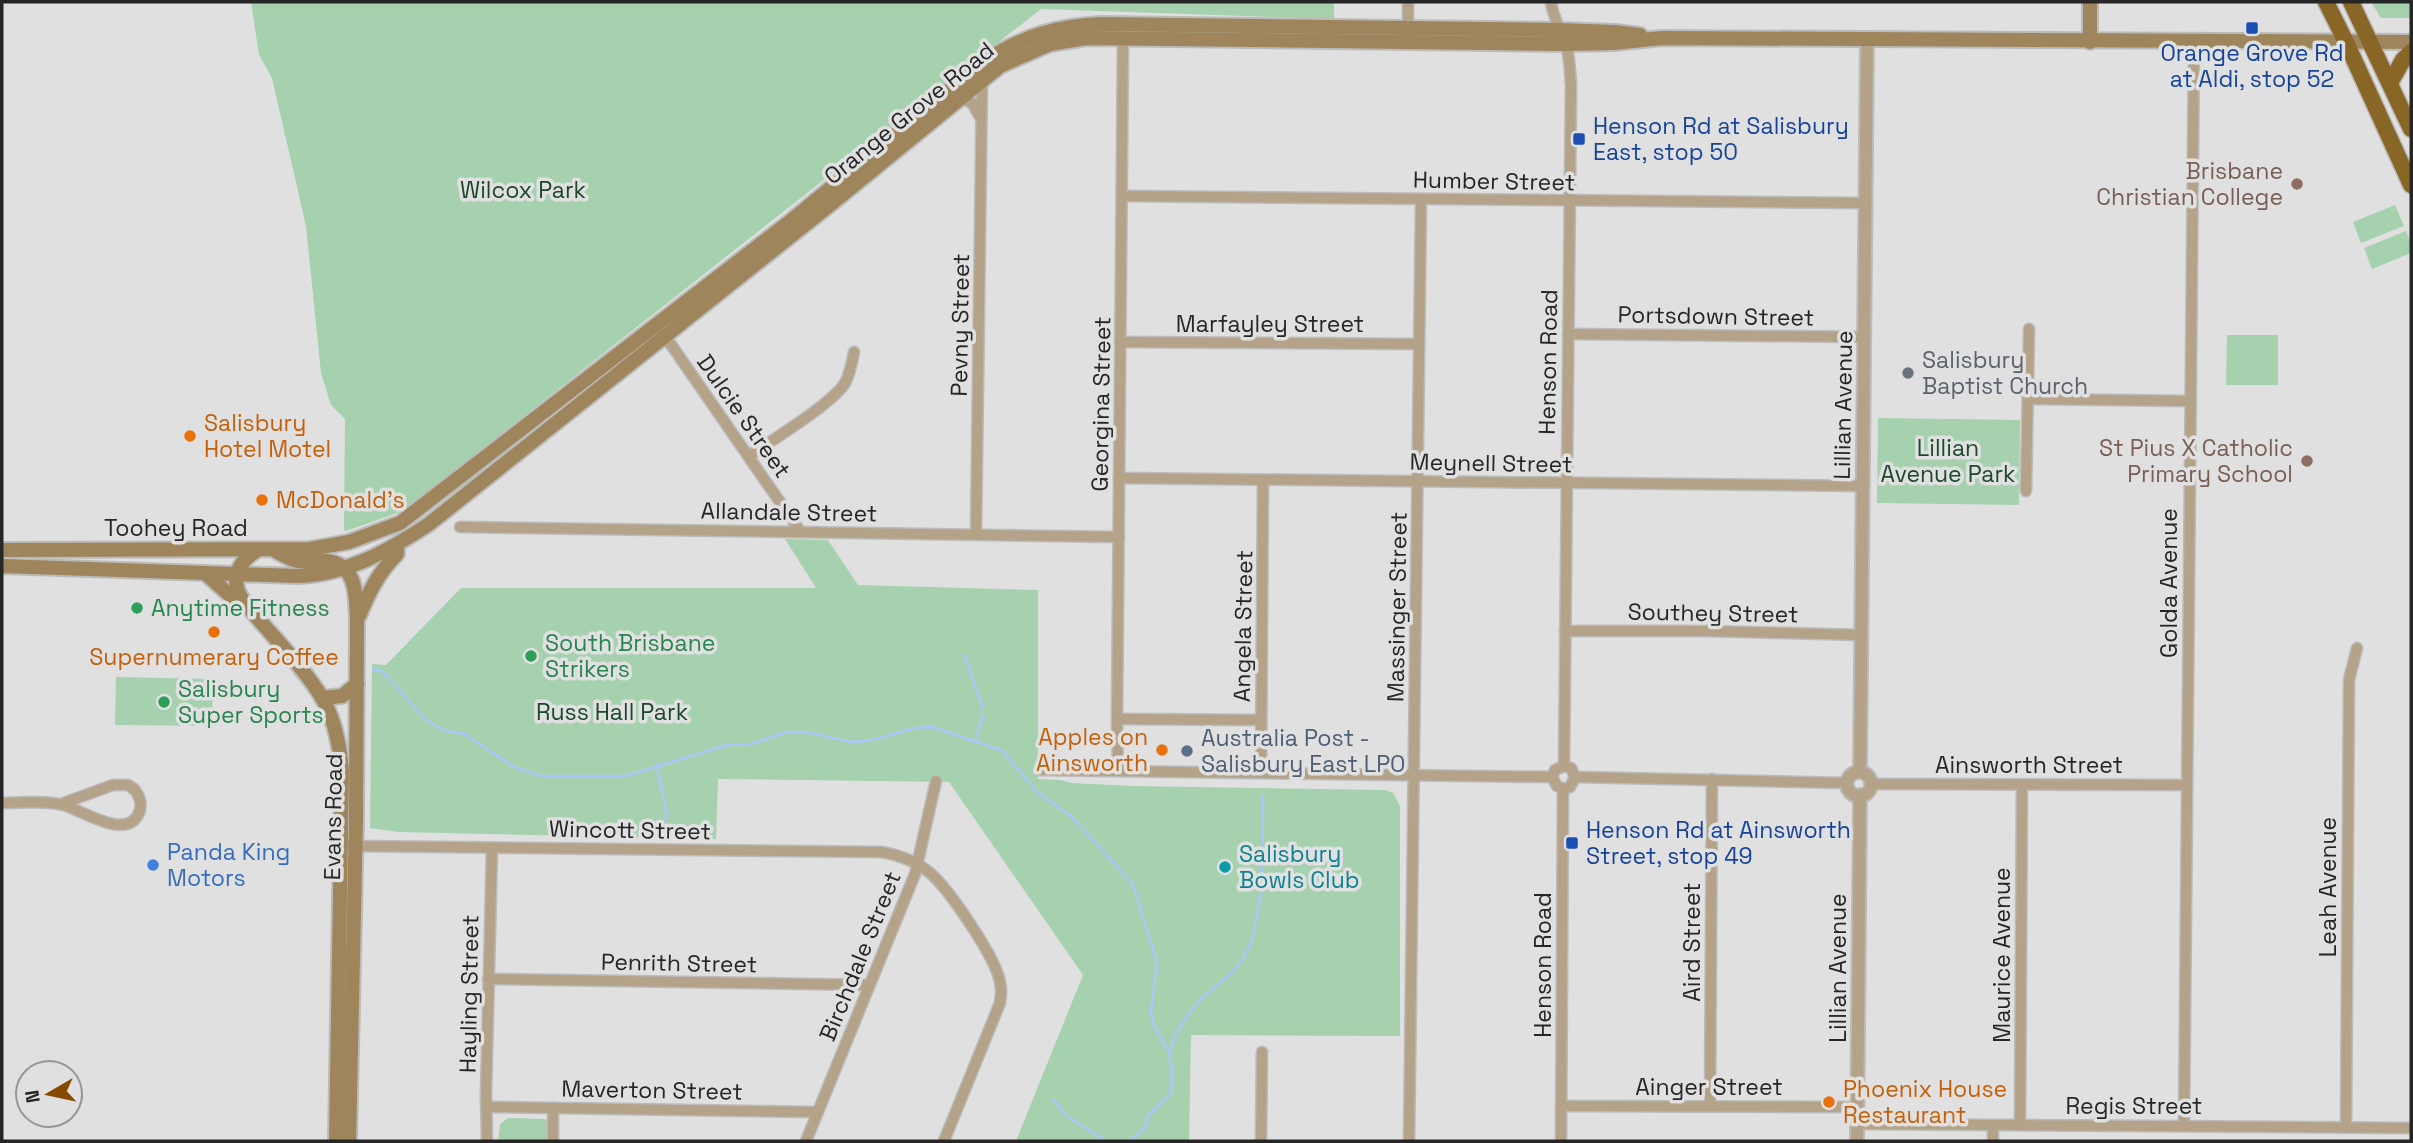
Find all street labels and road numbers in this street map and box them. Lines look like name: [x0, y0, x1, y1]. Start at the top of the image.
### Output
street label: Orange Grove Road: [818, 35, 1000, 191]
street label: Humber Street: [1413, 165, 1575, 197]
street label: Pevny Street: [944, 253, 976, 397]
street label: Henson Road: [1532, 289, 1564, 435]
street label: Portsdown Street: [1617, 299, 1815, 333]
street label: Marfayley Street: [1176, 309, 1364, 339]
street label: Georgina Street: [1084, 316, 1118, 492]
street label: Lillian Avenue: [1827, 330, 1859, 480]
street label: Dulcie Street: [690, 348, 798, 484]
street label: Meynell Street: [1409, 447, 1573, 479]
street label: Allandale Street: [700, 495, 878, 529]
street label: Golda Avenue: [2154, 508, 2184, 658]
street label: Massinger Street: [1380, 512, 1414, 702]
street label: Toohey Road: [104, 513, 248, 543]
street label: Angela Street: [1227, 550, 1259, 702]
street label: Southey Street: [1627, 597, 1799, 629]
street label: Ainsworth Street: [1935, 750, 2123, 780]
street label: Evans Road: [317, 753, 349, 881]
street label: Wincott Street: [549, 814, 711, 846]
street label: Leah Avenue: [2313, 817, 2343, 957]
street label: Birchdale Street: [812, 867, 908, 1045]
street label: Maurice Avenue: [1987, 867, 2017, 1043]
street label: Aird Street: [1677, 882, 1707, 1002]
street label: Henson Road: [1528, 892, 1558, 1038]
street label: Lillian Avenue: [1823, 893, 1853, 1043]
street label: Hayling Street: [453, 915, 485, 1073]
street label: Penrith Street: [601, 947, 757, 979]
street label: Ainger Street: [1635, 1072, 1783, 1102]
street label: Maverton Street: [561, 1073, 743, 1107]
street label: Regis Street: [2066, 1091, 2202, 1121]

